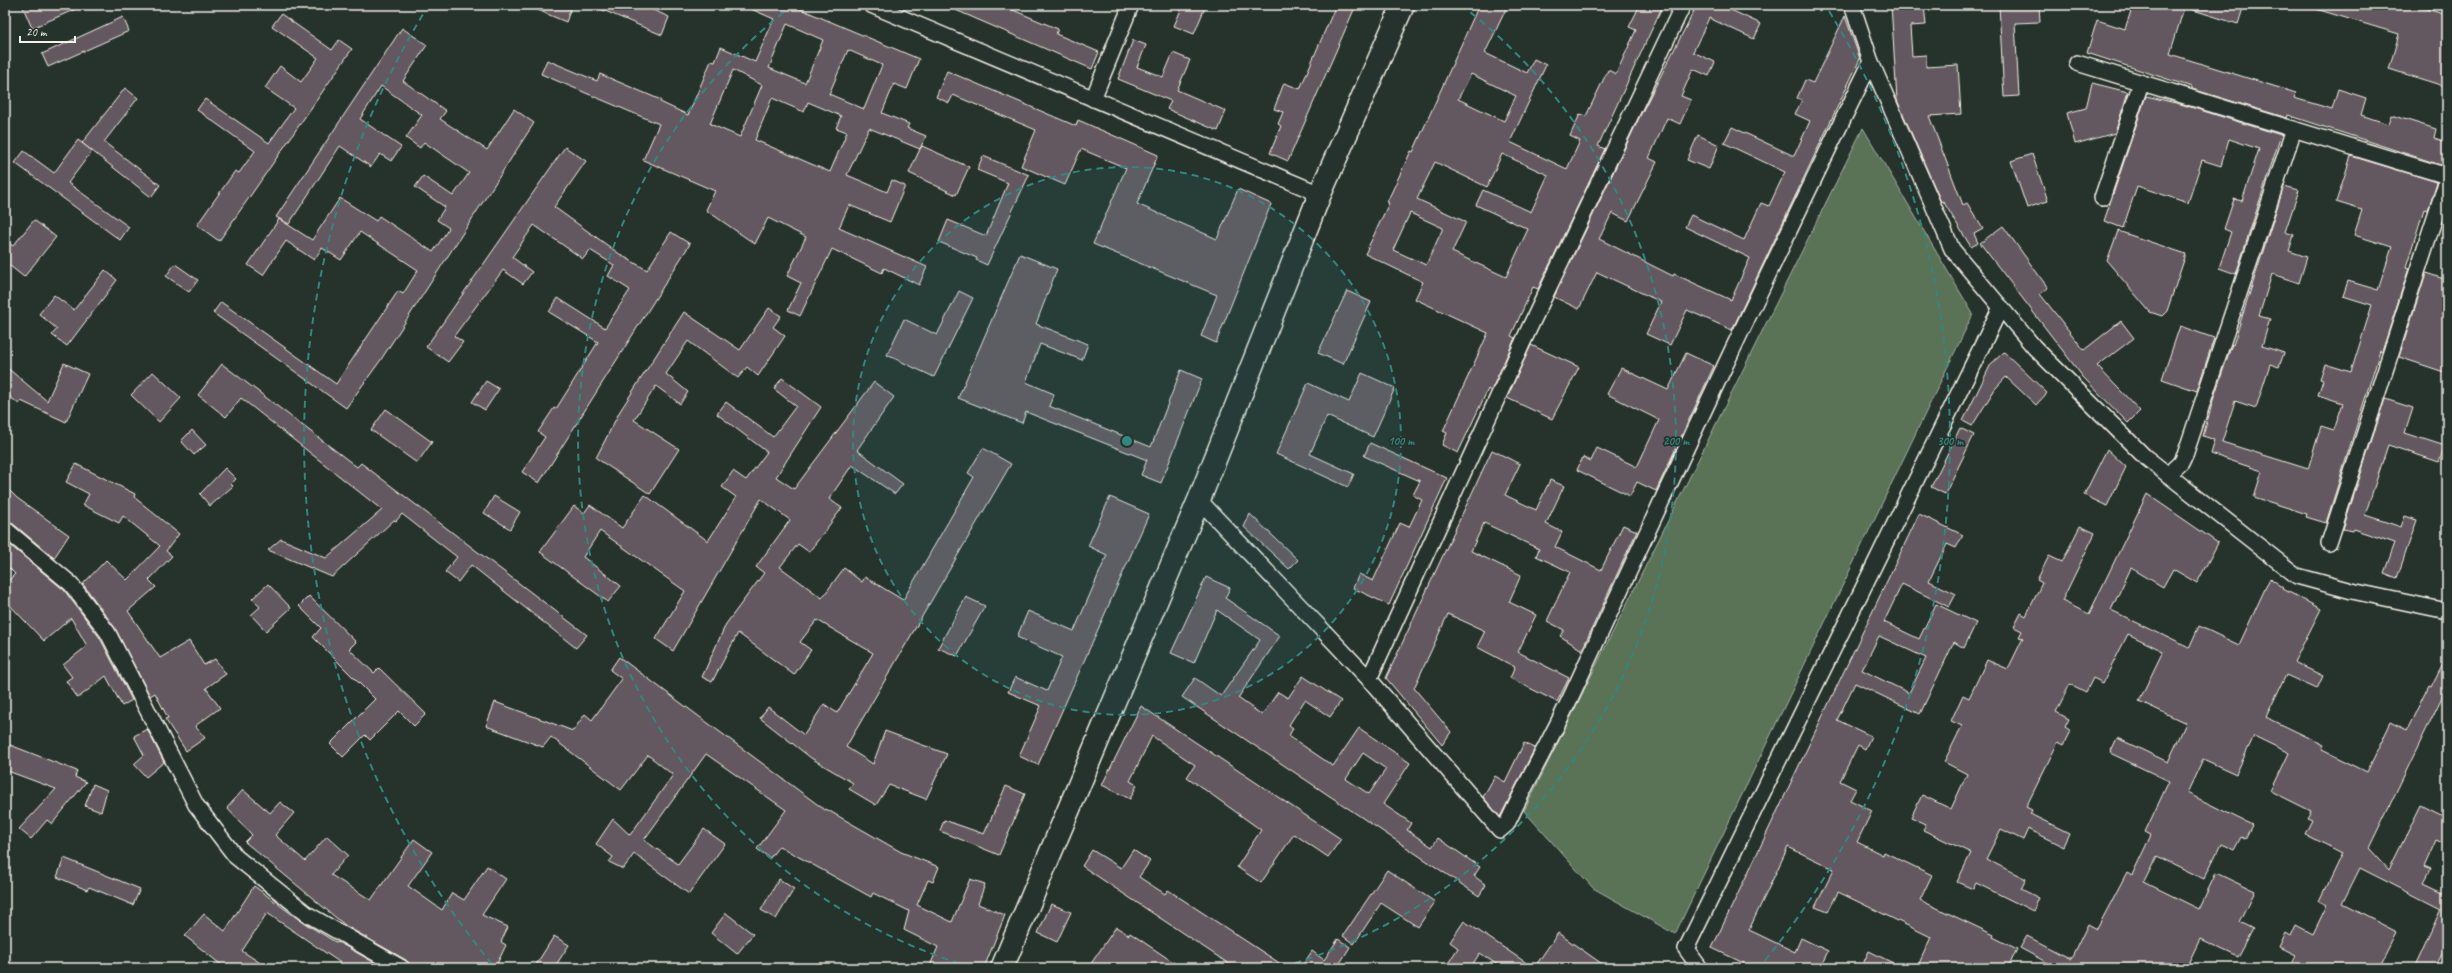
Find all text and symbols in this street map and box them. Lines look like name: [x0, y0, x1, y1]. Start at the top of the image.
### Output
scale bar: [20, 18, 75, 44]
text: 20 m: [26, 24, 48, 40]
text: 100 m: [1388, 433, 1415, 449]
text: 200 m: [1663, 433, 1690, 449]
text: 300 m: [1937, 433, 1964, 449]
centre of rings: [1120, 434, 1134, 448]

